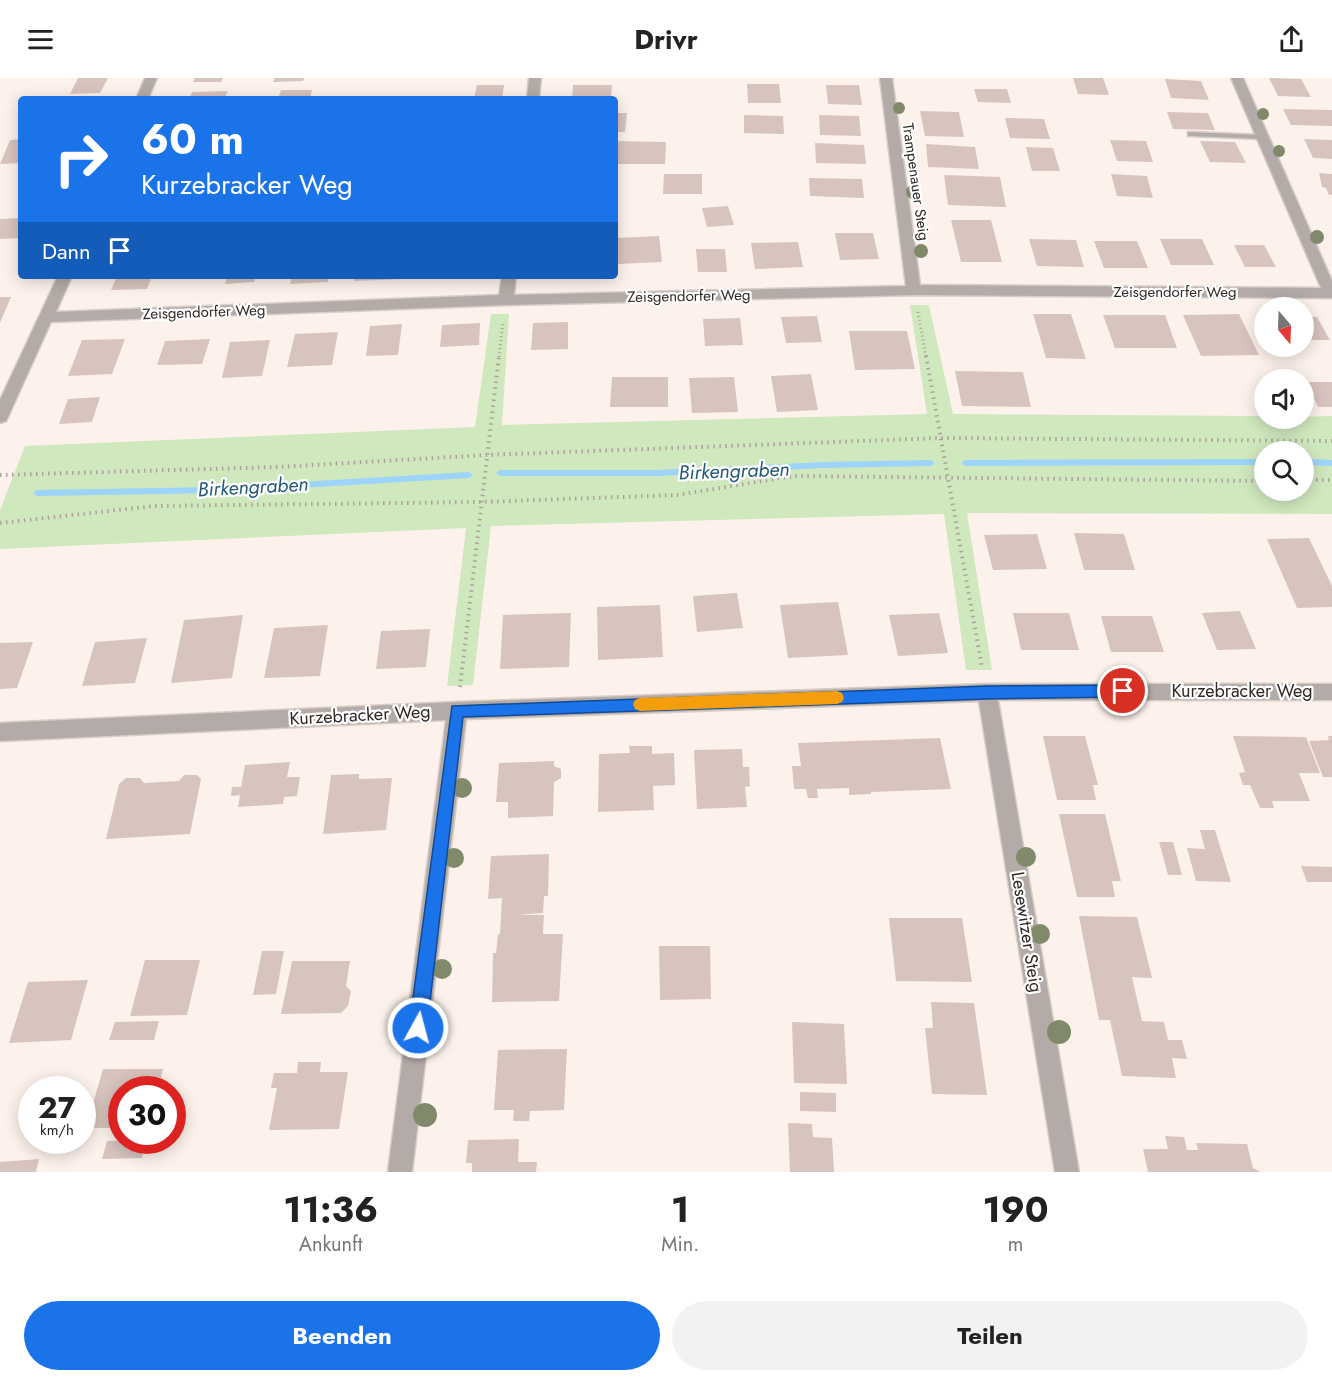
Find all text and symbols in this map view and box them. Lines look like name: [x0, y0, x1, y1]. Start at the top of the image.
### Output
text: Drivr: [634, 20, 698, 59]
icon: menu: [24, 23, 57, 56]
icon: share: [1275, 23, 1308, 56]
text: 60 m: [141, 109, 244, 170]
icon: right: [42, 120, 120, 198]
street label: Trampenauer Steig: [897, 122, 935, 242]
text: Kurzebracker Weg: [141, 165, 353, 204]
icon: arrive: [103, 234, 136, 267]
text: Dann: [42, 235, 91, 267]
street label: Zeisgendorfer Weg: [1113, 281, 1237, 303]
street label: Zeisgendorfer Weg: [627, 284, 751, 308]
north arrow: [1254, 297, 1314, 357]
map controls: [1254, 297, 1314, 501]
street label: Zeisgendorfer Weg: [142, 299, 266, 325]
button: sound: [1254, 369, 1314, 429]
button: search: [1254, 441, 1314, 501]
water label: Birkengraben: [678, 455, 790, 487]
water label: Birkengraben: [197, 470, 309, 504]
pin: [1097, 665, 1148, 716]
icon: arrive: [1106, 674, 1139, 707]
street label: Kurzebracker Weg: [1171, 678, 1313, 704]
street label: Kurzebracker Weg: [289, 698, 431, 732]
street label: Lesewitzer Steig: [1005, 870, 1049, 994]
position arrow: [386, 996, 450, 1060]
speed limit sign: 30: [108, 1076, 186, 1154]
text: 27: [38, 1086, 76, 1129]
text: km/h: [40, 1119, 74, 1141]
text: 11:36: [283, 1183, 378, 1235]
text: 1: [671, 1183, 689, 1235]
text: 190: [982, 1183, 1049, 1235]
text: Ankunft: [299, 1230, 363, 1259]
text: Min.: [661, 1230, 699, 1259]
text: m: [1008, 1230, 1023, 1259]
button: Beenden: [24, 1301, 660, 1370]
button: Teilen: [672, 1301, 1308, 1370]

